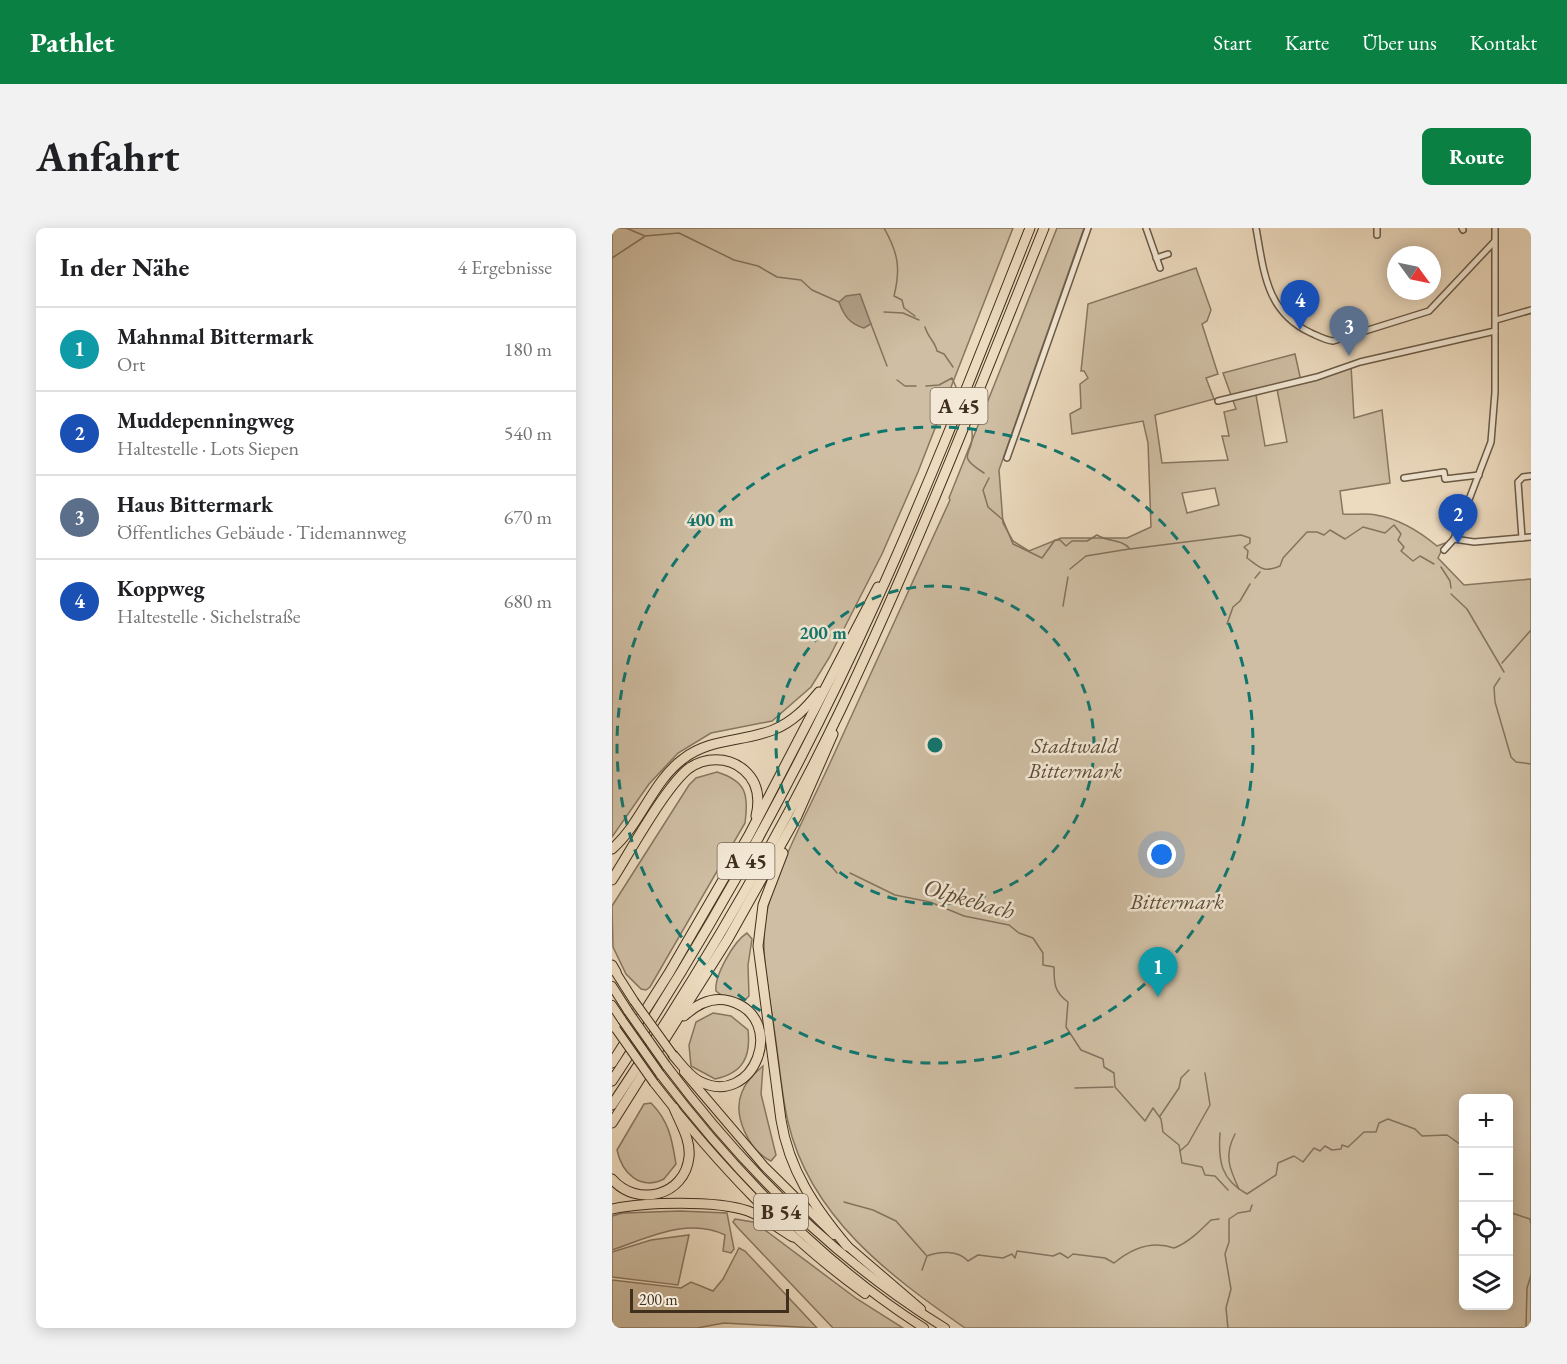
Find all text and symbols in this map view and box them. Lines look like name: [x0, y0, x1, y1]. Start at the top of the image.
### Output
text: Pathlet: [30, 24, 114, 60]
text: Start: [1213, 29, 1252, 56]
text: Karte: [1285, 29, 1329, 56]
text: Über uns: [1362, 29, 1437, 56]
text: Kontakt: [1470, 29, 1537, 56]
button: Route: [1422, 128, 1531, 185]
text: Anfahrt: [36, 129, 179, 184]
north arrow: [1387, 246, 1441, 300]
text: In der Nähe: [60, 250, 189, 284]
text: 4 Ergebnisse: [457, 254, 552, 280]
pin: 4: [1280, 280, 1320, 330]
pin: 3: [1330, 306, 1368, 356]
text: Mahnmal Bittermark: [117, 322, 314, 351]
text: 1: [74, 336, 85, 362]
text: 180 m: [504, 336, 552, 362]
text: Ort: [117, 351, 145, 377]
road number: A 45: [930, 388, 988, 424]
text: Muddepenningweg: [117, 406, 294, 435]
text: 2: [74, 420, 85, 446]
text: 540 m: [504, 420, 552, 446]
text: Haltestelle · Lots Siepen: [117, 435, 299, 461]
text: Haus Bittermark: [117, 490, 273, 519]
pin: 2: [1438, 494, 1478, 544]
text: 3: [74, 504, 85, 530]
text: 670 m: [504, 504, 552, 530]
text: 400 m: [686, 508, 734, 531]
text: Öffentliches Gebäude · Tidemannweg: [117, 519, 406, 545]
text: Koppweg: [117, 574, 205, 603]
text: 4: [74, 588, 85, 614]
text: 680 m: [504, 588, 552, 614]
text: Haltestelle · Sichelstraße: [117, 603, 301, 629]
text: 200 m: [799, 621, 847, 644]
park label: Stadtwald Bittermark: [1027, 731, 1122, 785]
centre of rings: [925, 735, 945, 755]
your location: [1147, 840, 1176, 869]
road number: A 45: [718, 843, 774, 879]
water label: Olpkebach: [920, 871, 1019, 926]
park label: Bittermark: [1129, 887, 1224, 916]
pin: 1: [1138, 948, 1178, 997]
map controls: [1459, 1094, 1513, 1310]
button: +: [1459, 1094, 1513, 1148]
button: −: [1459, 1148, 1513, 1202]
road number: B 54: [754, 1194, 808, 1230]
button: locate: [1459, 1202, 1513, 1256]
button: layers: [1459, 1256, 1513, 1310]
scale bar: [630, 1286, 789, 1314]
text: 200 m: [639, 1289, 678, 1310]

